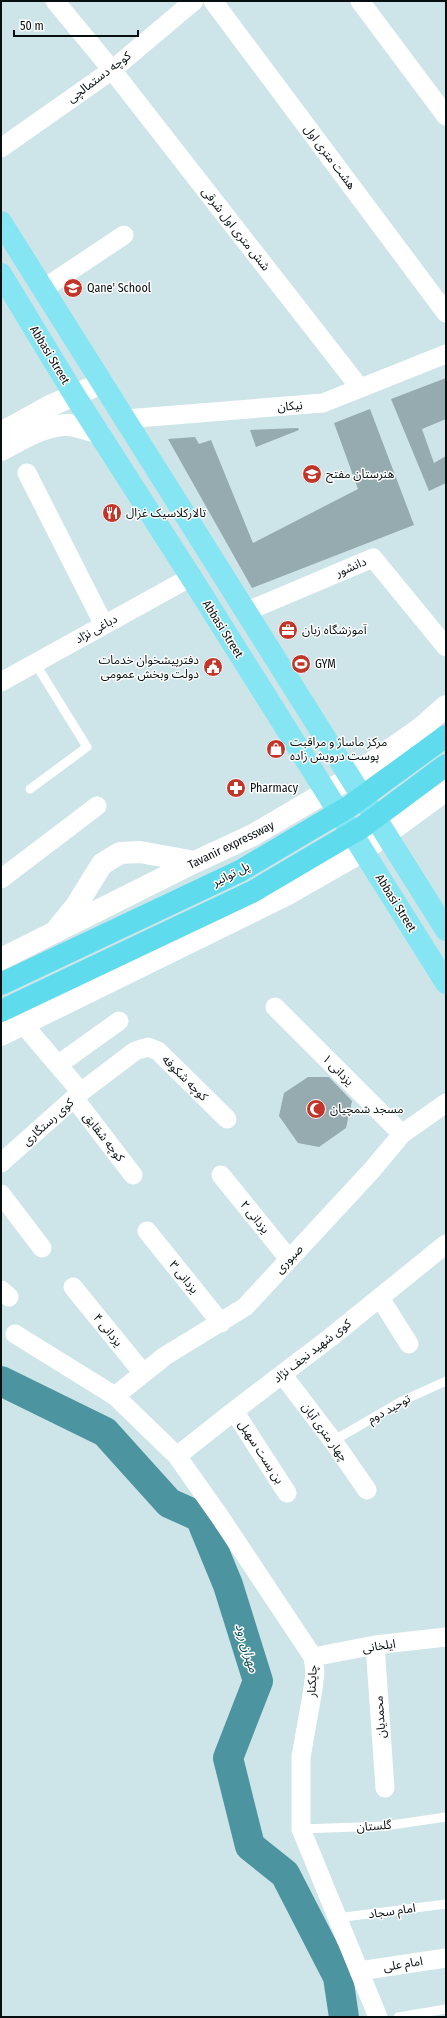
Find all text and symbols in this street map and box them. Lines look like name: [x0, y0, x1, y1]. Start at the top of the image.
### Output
scale bar: [14, 12, 138, 38]
text: 50 m: [20, 19, 44, 33]
street label: کوچه دستمالچی: [64, 48, 135, 106]
street label: هشت متری اول: [301, 122, 359, 192]
street label: شش متری اول شرقی: [199, 184, 273, 274]
school or university icon: Qane' School: [62, 277, 84, 299]
place label: Qane' School: [87, 281, 151, 295]
street label: Abbasi Street: [27, 323, 73, 387]
street label: نیکان: [277, 398, 303, 414]
school or university icon: هنرستان مفتح: [301, 463, 323, 485]
place label: هنرستان مفتح: [326, 467, 394, 483]
restaurant icon: تالارکلاسیک غزال: [101, 502, 123, 524]
place label: تالارکلاسیک غزال: [126, 506, 207, 520]
street label: دانشور: [333, 554, 369, 580]
street label: Abbasi Street: [200, 598, 246, 660]
street label: دباغی نژاد: [72, 612, 120, 646]
office icon: آموزشگاه زبان: [277, 619, 299, 641]
place label: آموزشگاه زبان: [302, 623, 367, 637]
place label: دفترپیشخوان خدمات دولت وبخش عمومی: [98, 653, 199, 681]
sports icon: GYM: [290, 653, 312, 675]
public building icon: دفترپیشخوان خدمات دولت وبخش عمومی: [202, 656, 224, 678]
place label: GYM: [315, 657, 336, 671]
place label: مرکز ماساژ و مراقبت پوست درویش زاده: [290, 735, 387, 764]
shop icon: مرکز ماساژ و مراقبت پوست درویش زاده: [265, 738, 287, 760]
pharmacy icon: Pharmacy: [225, 777, 247, 799]
place label: Pharmacy: [250, 781, 299, 795]
street label: Tavanir expressway: [186, 818, 277, 872]
street label: پل توانیر: [209, 859, 252, 891]
street label: Abbasi Street: [373, 872, 419, 934]
street label: یزدانی ۱: [319, 1051, 357, 1089]
street label: کوچه شکوفه: [159, 1052, 211, 1105]
street label: کوی رستگاری: [20, 1095, 77, 1148]
mosque icon: مسجد شمچیان: [305, 1098, 327, 1120]
place label: مسجد شمچیان: [330, 1102, 404, 1117]
street label: کوچه شقایق: [80, 1110, 128, 1166]
street label: یزدانی ۲: [237, 1198, 273, 1236]
street label: صبوری: [272, 1242, 306, 1276]
street label: یزدانی ۳: [166, 1258, 202, 1296]
street label: یزدانی ۴: [90, 1311, 126, 1349]
street label: کوی شهید نجف نژاد: [270, 1316, 355, 1386]
street label: توحید دوم: [365, 1391, 414, 1428]
street label: چهار متری آبان: [298, 1400, 351, 1465]
street label: بن بست سهبل: [235, 1418, 287, 1486]
water label: مهران رود: [232, 1622, 262, 1675]
street label: ایلخانی: [362, 1637, 397, 1655]
street label: چایکنار: [304, 1665, 321, 1699]
street label: محمدیان: [372, 1695, 389, 1739]
street label: گلستان: [356, 1818, 393, 1834]
street label: امام سجاد: [367, 1901, 417, 1923]
street label: امام علی: [382, 1954, 424, 1976]

